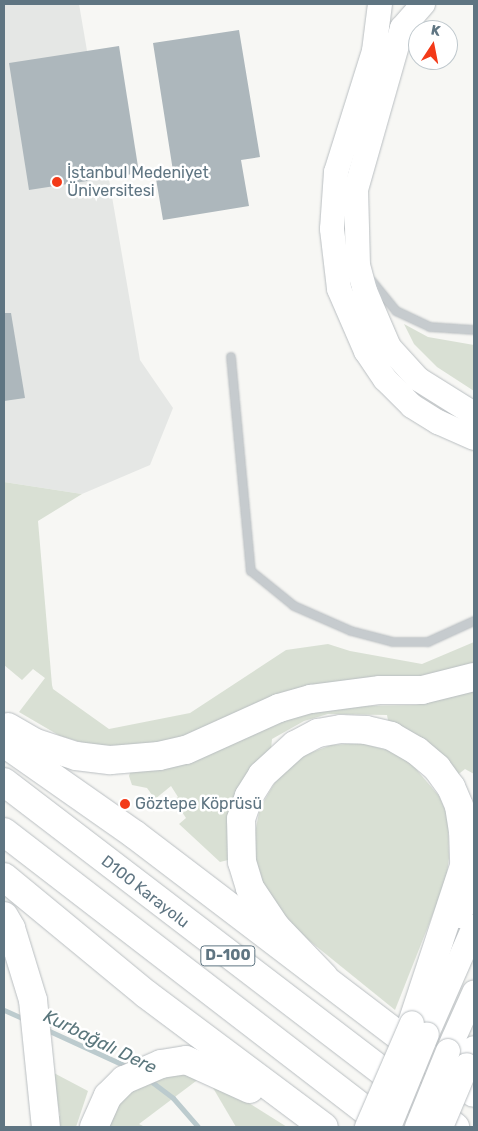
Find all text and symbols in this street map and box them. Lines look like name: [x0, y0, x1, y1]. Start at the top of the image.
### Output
north arrow: [408, 20, 458, 70]
text: K: [430, 22, 442, 40]
place label: İstanbul Medeniyet Üniversitesi: [67, 163, 209, 201]
marker: İstanbul Medeniyet Üniversitesi: [51, 176, 63, 188]
place label: Göztepe Köprüsü: [135, 794, 262, 814]
marker: Göztepe Köprüsü: [119, 798, 131, 810]
street label: D100 Karayolu: [97, 852, 193, 932]
road number: D-100: [199, 944, 257, 968]
water label: Kurbağalı Dere: [40, 1005, 160, 1079]

